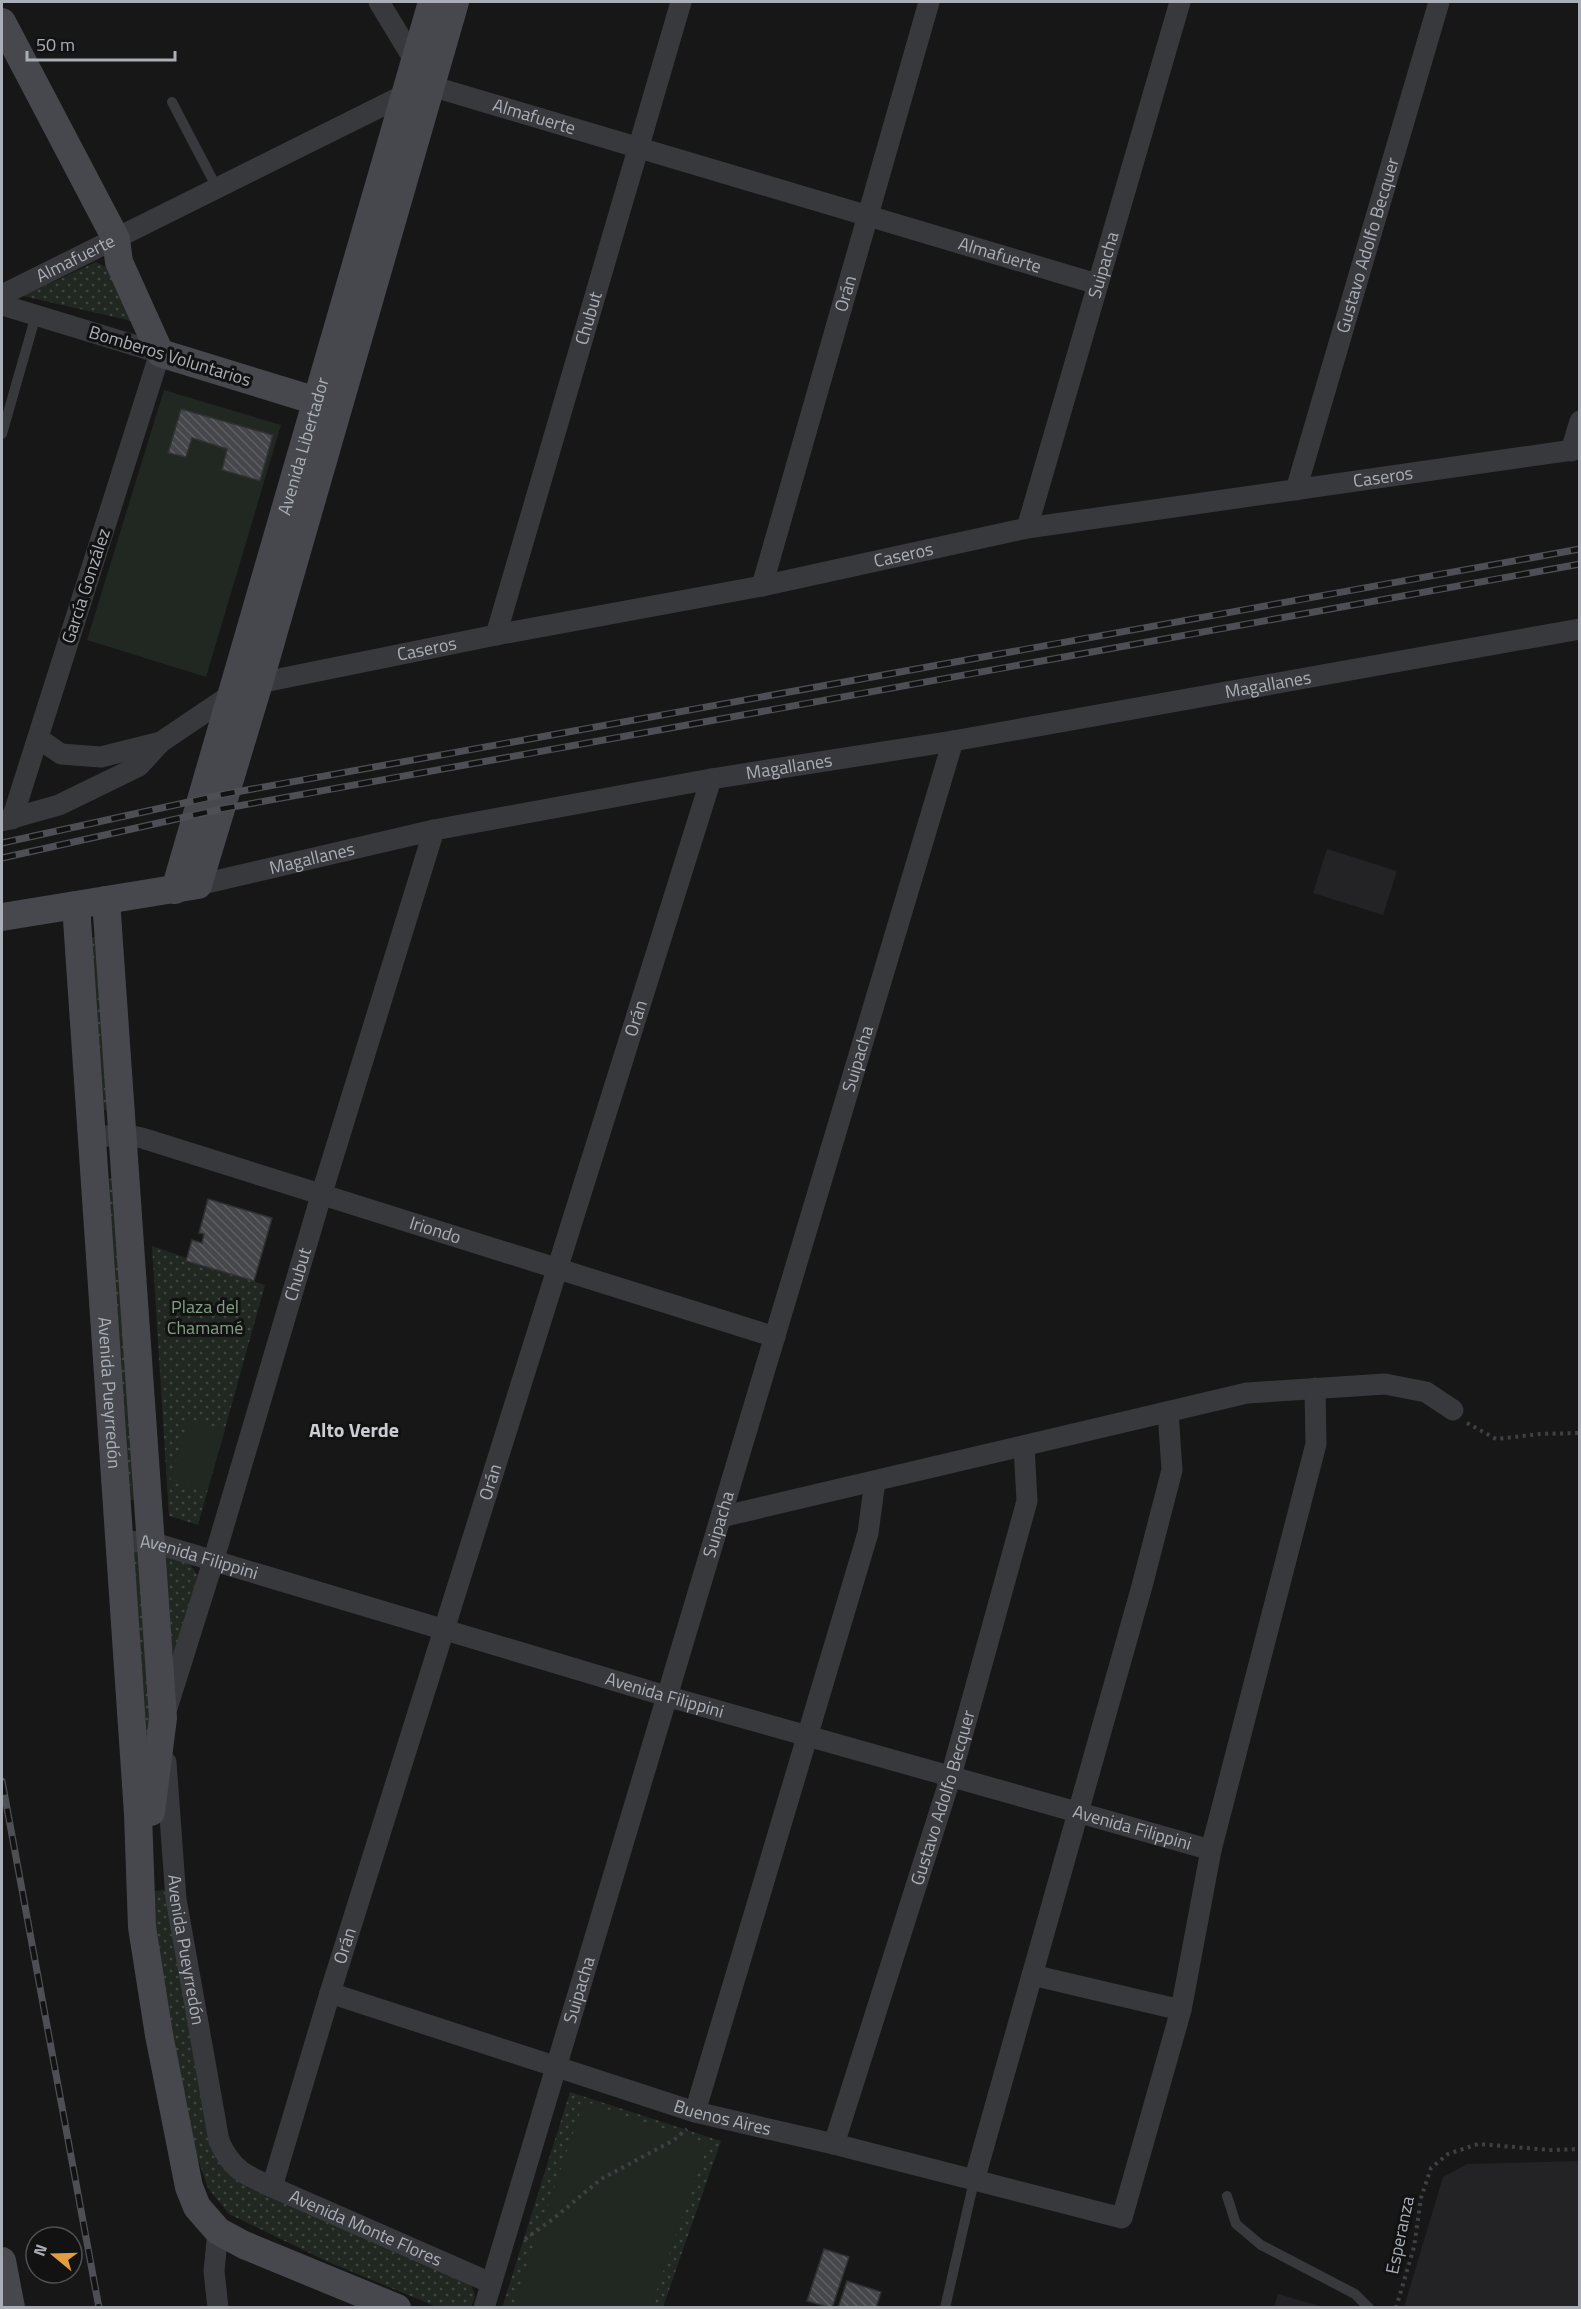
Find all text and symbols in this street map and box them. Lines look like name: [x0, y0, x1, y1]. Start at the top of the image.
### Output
scale bar: [27, 24, 176, 62]
text: 50 m: [36, 31, 75, 58]
street label: Almafuerte: [490, 91, 579, 141]
street label: Gustavo Adolfo Becquer: [1329, 154, 1406, 336]
street label: Almafuerte: [31, 227, 119, 289]
street label: Suipacha: [1081, 228, 1126, 301]
street label: Almafuerte: [955, 230, 1045, 280]
street label: Orán: [827, 272, 863, 315]
street label: Chubut: [568, 288, 609, 348]
street label: Bomberos Voluntarios: [86, 318, 255, 393]
street label: Avenida Libertador: [270, 374, 336, 518]
street label: Caseros: [1351, 459, 1415, 494]
street label: García González: [54, 525, 117, 647]
street label: Caseros: [871, 535, 936, 574]
street label: Caseros: [394, 629, 459, 668]
street label: Magallanes: [1223, 663, 1313, 705]
street label: Magallanes: [744, 746, 834, 786]
street label: Magallanes: [266, 835, 357, 881]
street label: Orán: [617, 997, 654, 1040]
street label: Suipacha: [835, 1022, 880, 1095]
street label: Iriondo: [406, 1209, 465, 1250]
street label: Chubut: [277, 1244, 318, 1304]
park label: Plaza del Chamamé: [167, 1293, 243, 1341]
street label: Avenida Pueyrredón: [91, 1316, 128, 1470]
district label: Alto Verde: [309, 1414, 399, 1445]
street label: Orán: [471, 1460, 508, 1504]
street label: Suipacha: [695, 1488, 741, 1561]
street label: Avenida Filippini: [139, 1528, 261, 1586]
street label: Avenida Filippini: [602, 1665, 727, 1725]
street label: Gustavo Adolfo Becquer: [903, 1707, 982, 1889]
street label: Avenida Filippini: [1070, 1798, 1195, 1857]
street label: Avenida Pueyrredón: [161, 1874, 212, 2027]
street label: Orán: [326, 1924, 363, 1967]
street label: Suipacha: [556, 1953, 601, 2026]
street label: Buenos Aires: [670, 2092, 774, 2142]
street label: Avenida Monte Flores: [285, 2182, 447, 2273]
street label: Esperanza: [1378, 2193, 1421, 2276]
north arrow: [24, 2225, 84, 2285]
text: N: [27, 2241, 53, 2259]

